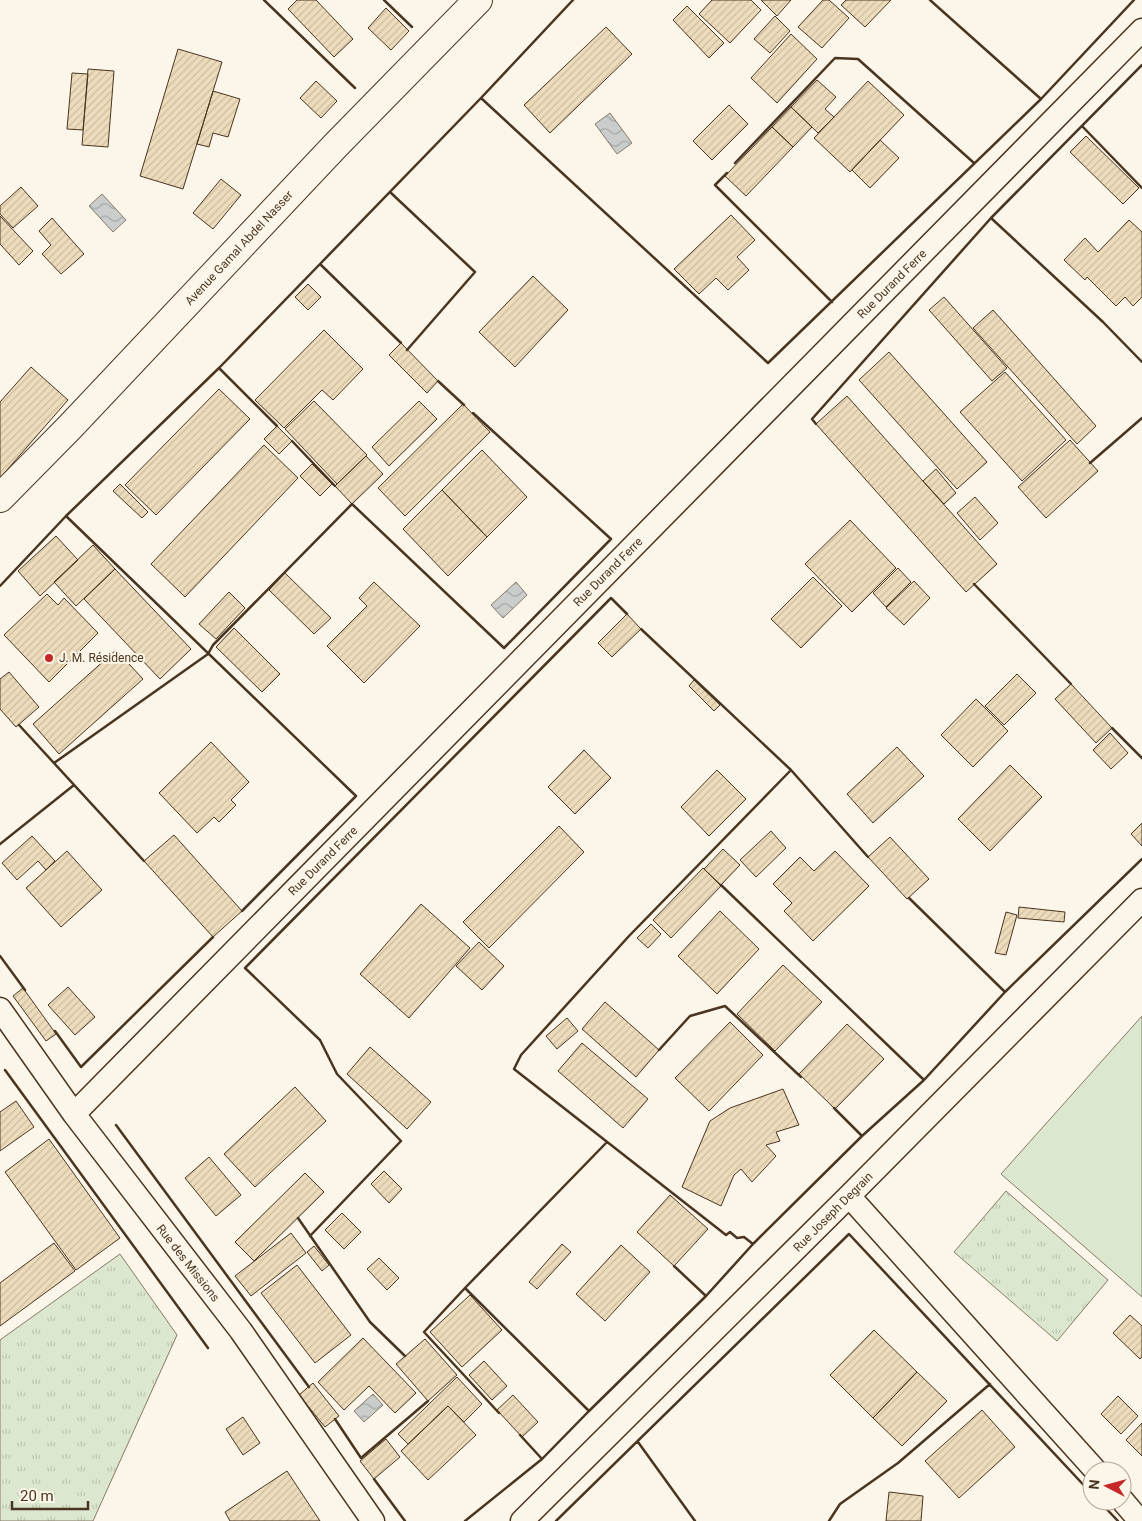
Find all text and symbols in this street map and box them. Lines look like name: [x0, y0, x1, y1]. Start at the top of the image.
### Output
street label: Avenue Gamal Abdel Nasser: [182, 188, 296, 308]
street label: Rue Durand Ferre: [855, 247, 929, 321]
street label: Rue Durand Ferre: [571, 535, 645, 609]
place label: J. M. Résidence: [59, 651, 144, 665]
marker: J. M. Résidence: [43, 652, 55, 664]
street label: Rue Durand Ferre: [286, 824, 360, 898]
street label: Rue Joseph Degrain: [790, 1169, 876, 1255]
street label: Rue des Missions: [154, 1222, 222, 1304]
north arrow: [1082, 1461, 1132, 1511]
scale bar: [12, 1478, 89, 1510]
text: N: [1086, 1479, 1103, 1490]
text: 20 m: [20, 1487, 54, 1505]

